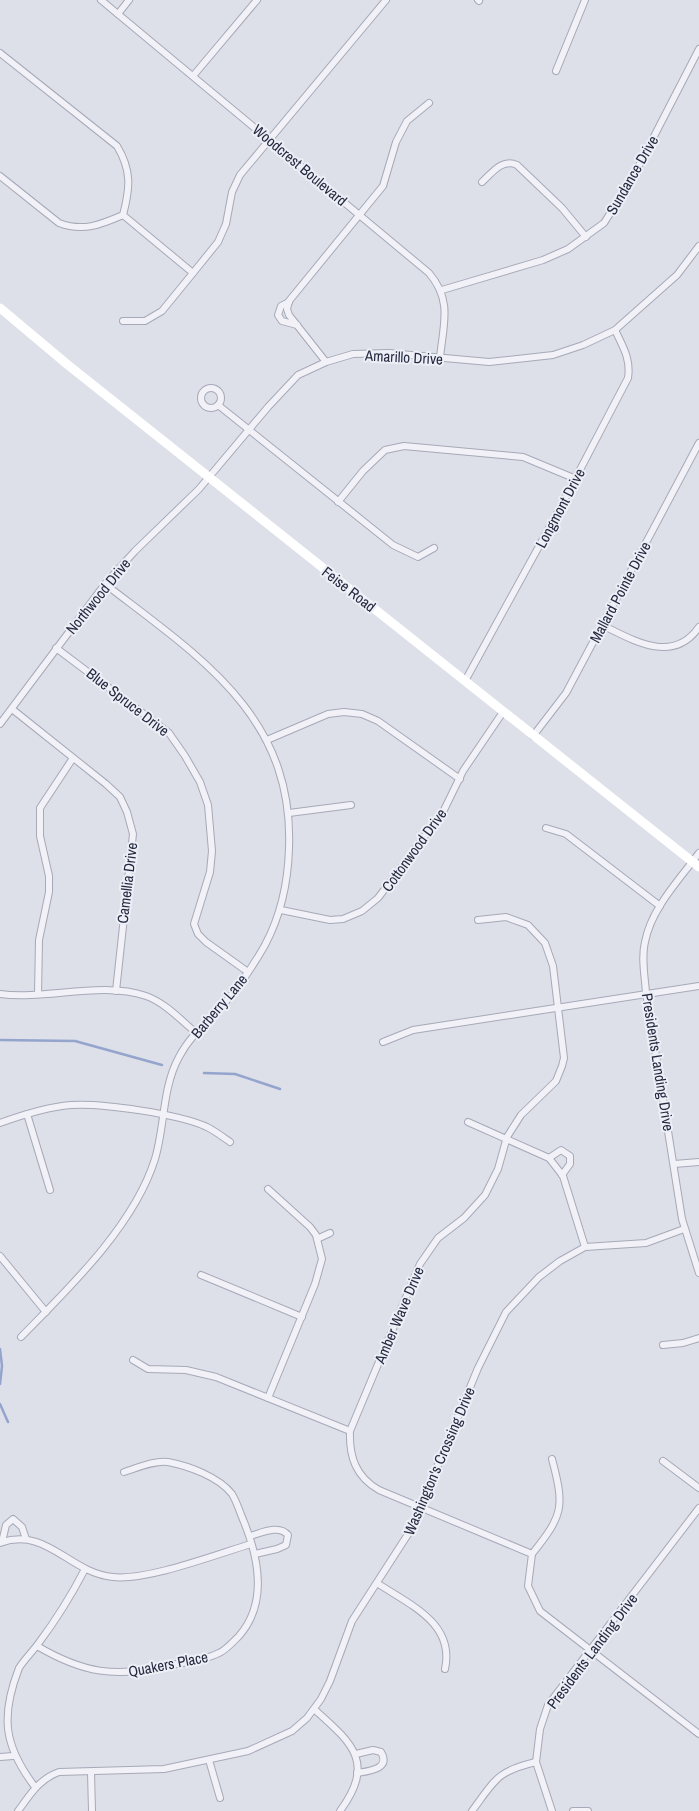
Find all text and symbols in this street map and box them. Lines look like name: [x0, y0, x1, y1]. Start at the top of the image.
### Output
street label: Woodcrest Boulevard: [248, 119, 352, 211]
street label: Sundance Drive: [601, 131, 663, 218]
street label: Amarillo Drive: [364, 344, 444, 370]
street label: Longmont Drive: [530, 464, 590, 552]
street label: Mallard Pointe Drive: [584, 537, 656, 646]
street label: Northwood Drive: [61, 553, 135, 638]
street label: Feise Road: [318, 561, 380, 617]
street label: Blue Spruce Drive: [82, 663, 174, 741]
street label: Cottonwood Drive: [377, 804, 452, 896]
street label: Camellia Drive: [112, 841, 142, 925]
street label: Barberry Lane: [186, 969, 252, 1043]
street label: Presidents Landing Drive: [637, 991, 679, 1133]
street label: Amber Wave Drive: [369, 1263, 429, 1368]
street label: Washington's Crossing Drive: [398, 1384, 480, 1538]
street label: Presidents Landing Drive: [542, 1589, 642, 1713]
street label: Quakers Place: [126, 1646, 210, 1682]

